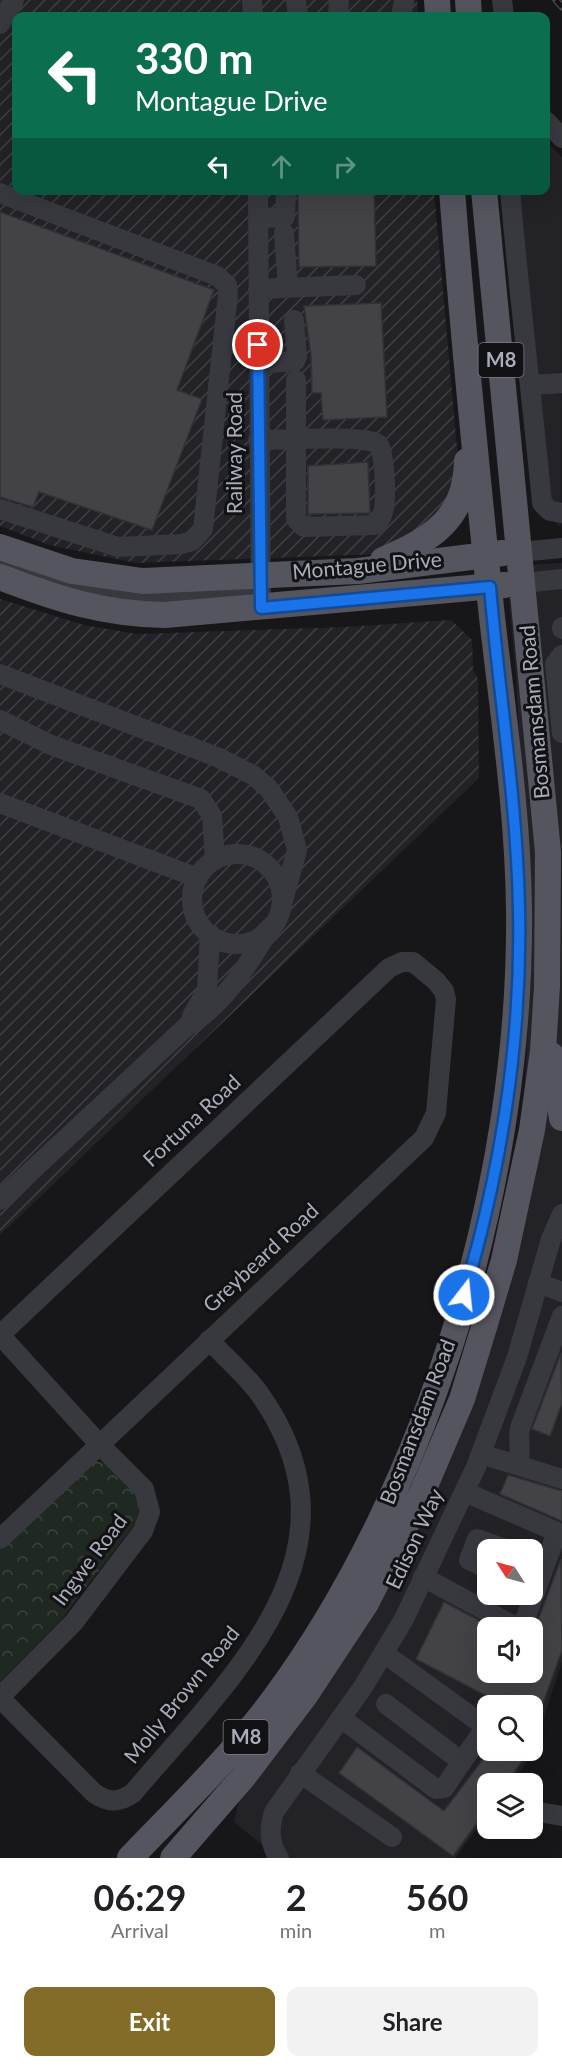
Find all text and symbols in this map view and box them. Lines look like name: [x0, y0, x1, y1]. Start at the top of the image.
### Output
text: 330 m: [135, 33, 253, 83]
icon: left: [36, 36, 114, 114]
text: Montague Drive: [135, 84, 328, 117]
icon: left: [202, 150, 235, 183]
icon: ahead: [265, 150, 298, 183]
icon: right: [328, 150, 361, 183]
pin: [232, 319, 283, 370]
icon: arrive: [241, 328, 274, 361]
road number: M8: [478, 343, 524, 377]
street label: Railway Road: [221, 392, 246, 514]
street label: Montague Drive: [291, 546, 443, 583]
street label: Bosmansdam Road: [513, 624, 554, 800]
street label: Fortuna Road: [137, 1069, 245, 1171]
street label: Greybeard Road: [197, 1197, 323, 1317]
position arrow: [432, 1263, 496, 1327]
street label: Bosmansdam Road: [374, 1336, 460, 1507]
street label: Edison Way: [380, 1484, 448, 1593]
street label: Ingwe Road: [46, 1509, 131, 1610]
north arrow: [477, 1539, 543, 1605]
map controls: [477, 1539, 543, 1839]
button: sound: [477, 1617, 543, 1683]
street label: Molly Brown Road: [118, 1620, 244, 1768]
button: search: [477, 1695, 543, 1761]
road number: M8: [224, 1720, 268, 1754]
button: layers: [477, 1773, 543, 1839]
text: 06:29: [94, 1875, 186, 1919]
text: 2: [286, 1875, 307, 1919]
text: 560: [406, 1875, 468, 1919]
text: Arrival: [111, 1918, 169, 1942]
text: min: [280, 1918, 312, 1942]
text: m: [429, 1918, 445, 1942]
button: Exit: [24, 1987, 275, 2056]
button: Share: [287, 1987, 538, 2056]

